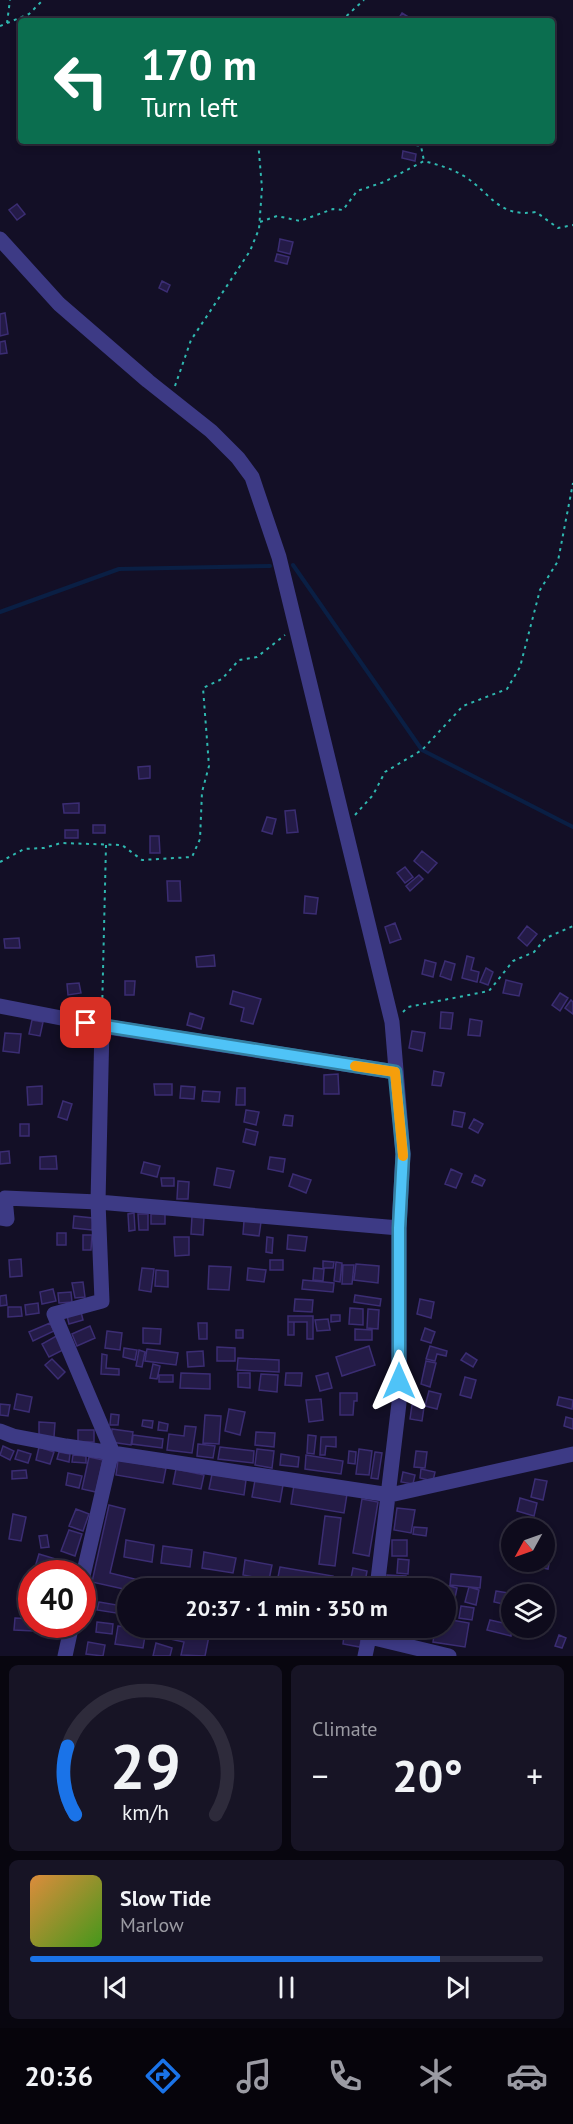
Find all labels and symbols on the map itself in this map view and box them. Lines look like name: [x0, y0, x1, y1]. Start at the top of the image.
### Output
pin: [60, 997, 111, 1048]
position arrow: [367, 1349, 431, 1413]
north arrow: [501, 1518, 555, 1572]
speed limit sign: 40: [18, 1560, 96, 1638]

